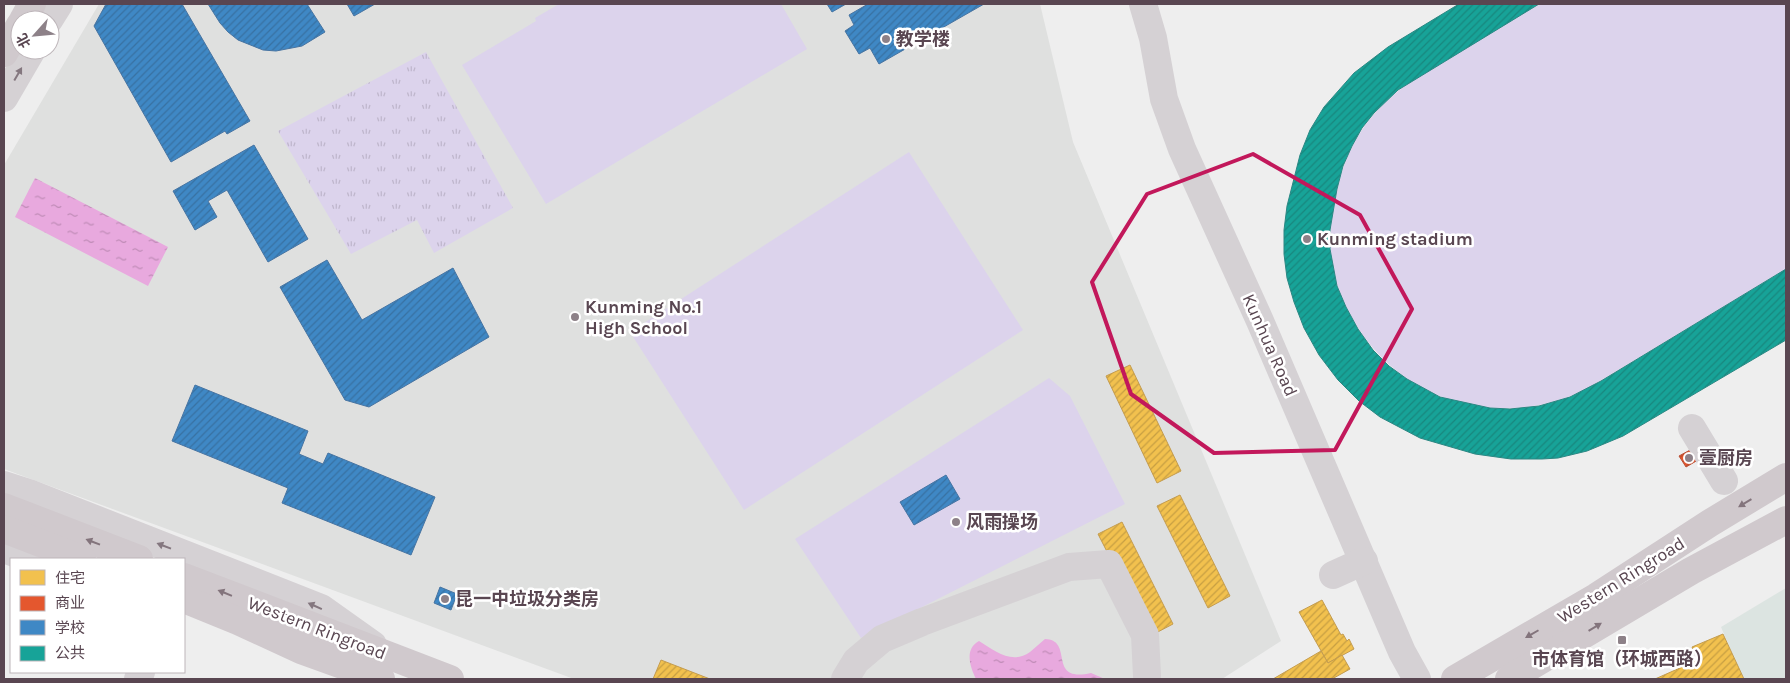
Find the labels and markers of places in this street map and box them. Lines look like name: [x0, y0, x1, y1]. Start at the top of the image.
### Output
place label: 教学楼: [896, 28, 950, 50]
marker: 教学楼: [880, 33, 892, 45]
place label: Kunming stadium: [1317, 228, 1473, 250]
marker: Kunming stadium: [1301, 233, 1313, 245]
place label: Kunming No.1 High School: [585, 296, 702, 339]
marker: Kunming No.1 High School: [569, 311, 581, 323]
place label: 壹厨房: [1699, 447, 1753, 469]
marker: 壹厨房: [1683, 452, 1695, 464]
place label: 风雨操场: [966, 511, 1038, 533]
marker: 风雨操场: [950, 516, 962, 528]
place label: 昆一中垃圾分类房: [455, 588, 599, 610]
marker: 昆一中垃圾分类房: [439, 593, 451, 605]
marker: 市体育馆（环城西路）: [1616, 634, 1628, 646]
place label: 市体育馆（环城西路）: [1532, 648, 1712, 670]

